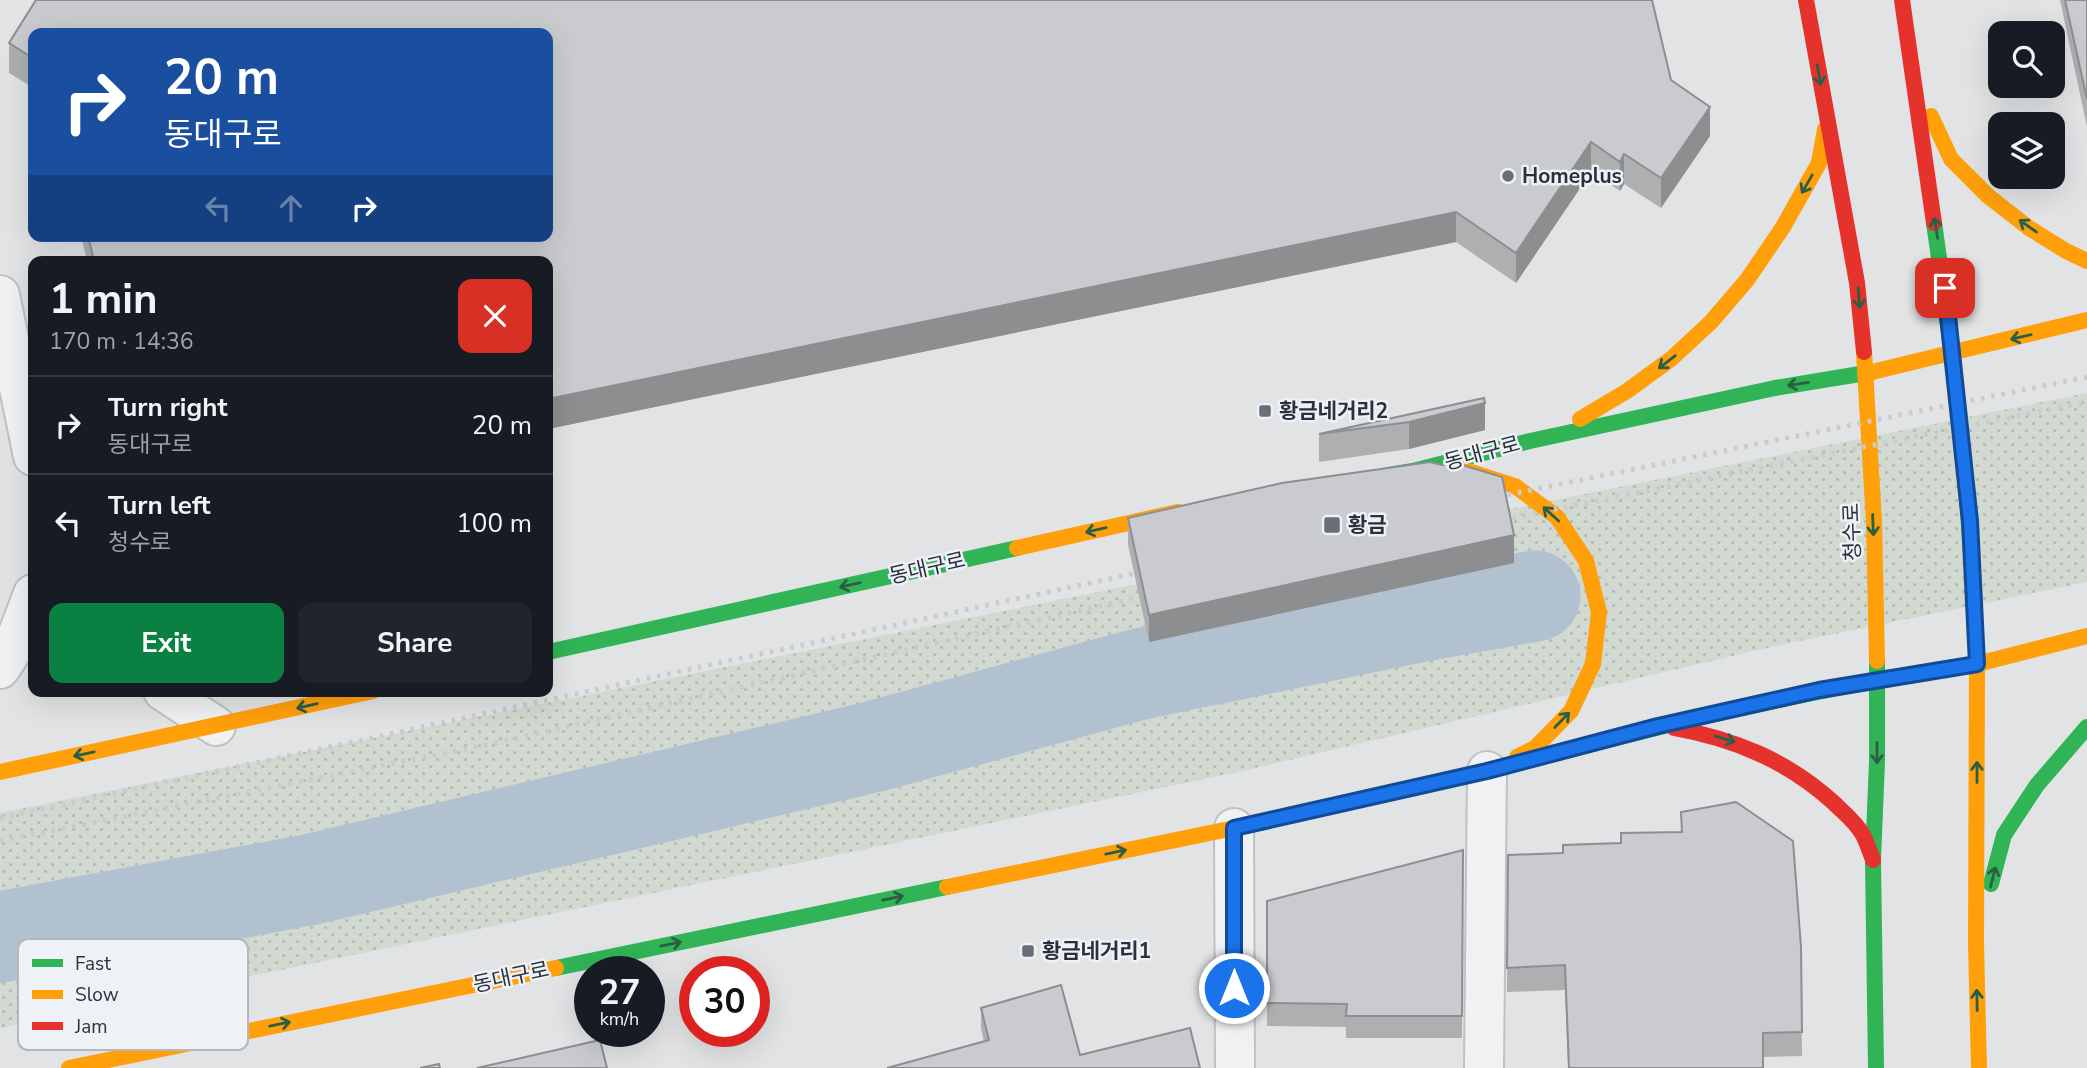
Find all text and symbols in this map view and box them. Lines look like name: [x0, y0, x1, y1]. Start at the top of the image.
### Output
map controls: [1988, 21, 2065, 189]
button: search: [1988, 21, 2065, 98]
text: 20 m: [164, 44, 279, 111]
icon: right: [49, 56, 140, 147]
one-way arrow: [1813, 63, 1826, 85]
button: layers: [1988, 112, 2065, 189]
text: 동대구로: [164, 113, 282, 156]
place label: Homeplus: [1522, 162, 1622, 190]
marker: Homeplus: [1500, 168, 1516, 184]
one-way arrow: [1800, 174, 1814, 194]
icon: left: [199, 189, 237, 227]
icon: ahead: [272, 189, 310, 227]
icon: right: [345, 189, 383, 227]
one-way arrow: [1930, 218, 1943, 240]
one-way arrow: [2019, 219, 2038, 233]
pin: [1915, 258, 1975, 318]
icon: arrive: [1926, 269, 1964, 307]
text: 1 min: [49, 271, 158, 328]
button: close: [458, 279, 532, 353]
one-way arrow: [1853, 287, 1866, 309]
text: 170 m · 14:36: [49, 326, 194, 357]
one-way arrow: [2010, 331, 2033, 344]
one-way arrow: [1658, 354, 1677, 369]
one-way arrow: [1787, 378, 1810, 391]
text: Turn right: [108, 390, 227, 425]
place label: 황금네거리2: [1279, 397, 1388, 425]
marker: 황금네거리2: [1257, 403, 1273, 419]
icon: right: [49, 406, 87, 444]
text: 20 m: [472, 408, 532, 443]
text: 동대구로: [108, 429, 193, 460]
street label: 동대구로: [1441, 429, 1523, 477]
text: Turn left: [108, 488, 211, 523]
street label: 청수로: [1837, 503, 1867, 561]
icon: left: [49, 504, 87, 542]
text: 100 m: [456, 506, 532, 541]
one-way arrow: [1543, 506, 1560, 523]
place label: 황금: [1348, 511, 1387, 539]
one-way arrow: [1867, 514, 1880, 537]
marker: 황금: [1322, 515, 1342, 535]
one-way arrow: [1085, 524, 1108, 537]
text: 청수로: [108, 527, 171, 558]
street label: 동대구로: [886, 546, 968, 590]
one-way arrow: [839, 578, 862, 592]
button: Exit: [49, 603, 284, 683]
button: Share: [298, 603, 532, 683]
one-way arrow: [296, 700, 319, 713]
one-way arrow: [1554, 712, 1571, 729]
one-way arrow: [1714, 733, 1736, 746]
one-way arrow: [1870, 741, 1884, 764]
one-way arrow: [73, 748, 96, 762]
one-way arrow: [1970, 761, 1984, 784]
one-way arrow: [1104, 844, 1127, 858]
one-way arrow: [1987, 867, 2000, 889]
one-way arrow: [881, 890, 904, 904]
one-way arrow: [659, 936, 682, 950]
place label: 황금네거리1: [1042, 937, 1151, 965]
legend: [18, 939, 248, 1050]
marker: 황금네거리1: [1020, 943, 1036, 959]
text: Fast: [75, 951, 111, 977]
position arrow: [1197, 951, 1271, 1025]
street label: 동대구로: [470, 955, 552, 999]
speed limit sign: 30: [679, 956, 770, 1047]
text: 27: [598, 969, 641, 1016]
text: Slow: [75, 982, 119, 1008]
one-way arrow: [1971, 989, 1984, 1012]
text: km/h: [600, 1007, 639, 1031]
text: Jam: [74, 1014, 108, 1040]
one-way arrow: [268, 1017, 291, 1031]

